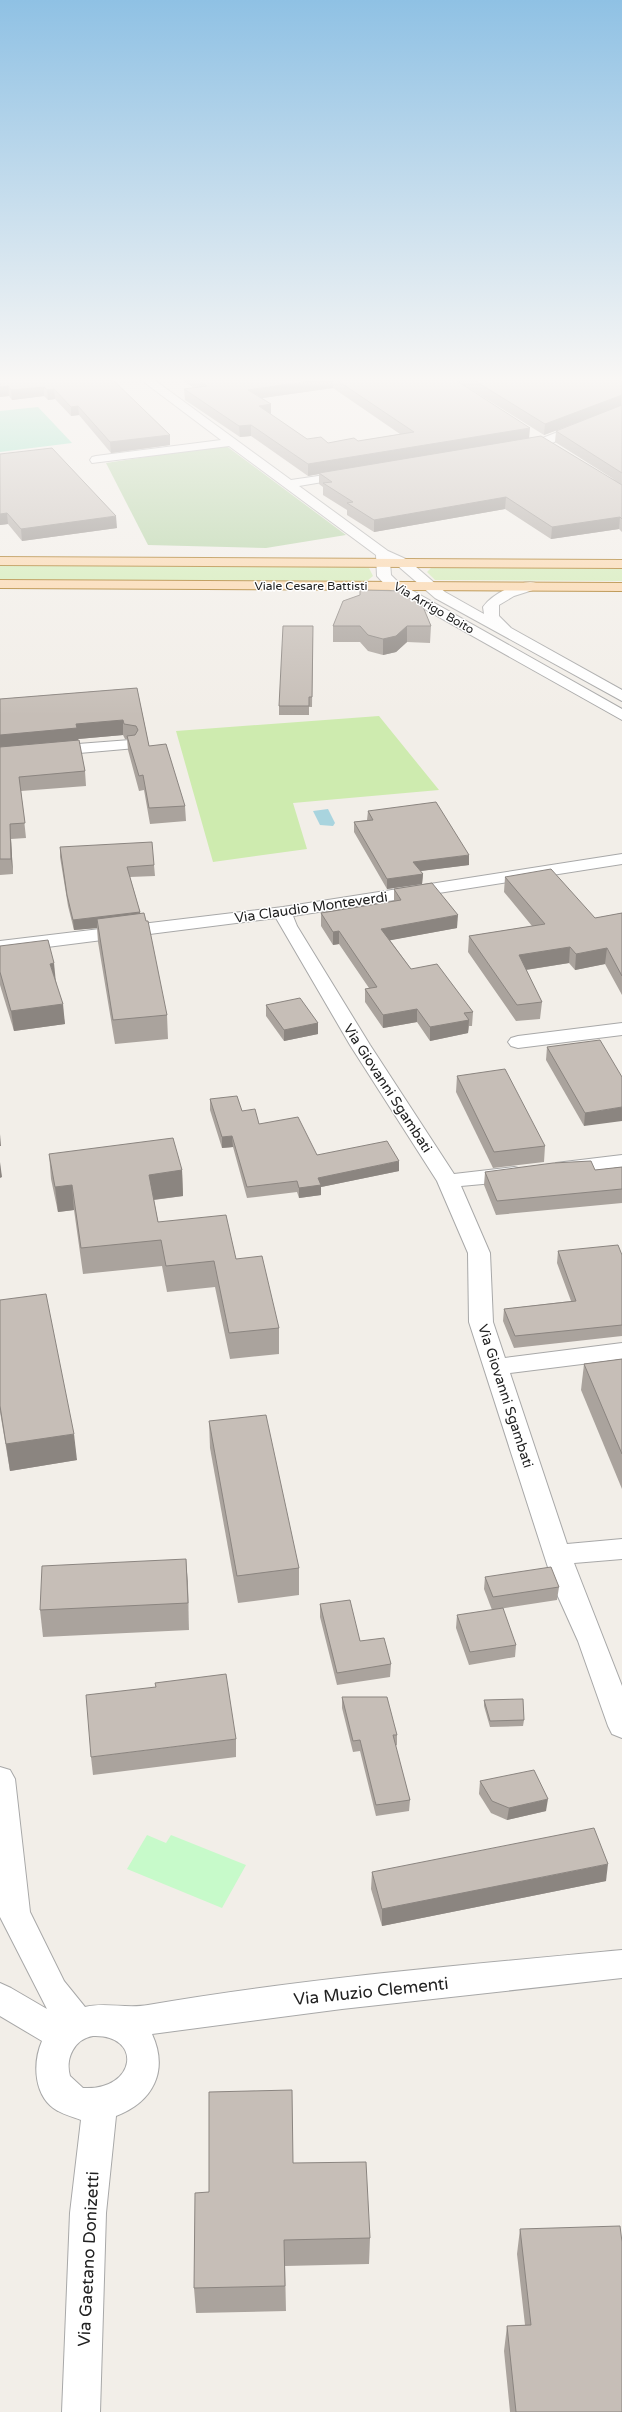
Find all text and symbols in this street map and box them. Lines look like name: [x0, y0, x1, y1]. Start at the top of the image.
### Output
street label: Viale Cesare Battisti: [255, 579, 367, 593]
street label: Via Arrigo Boito: [391, 579, 477, 637]
street label: Via Claudio Monteverdi: [233, 888, 389, 927]
street label: Via Giovanni Sgambati: [340, 1021, 436, 1156]
street label: Via Giovanni Sgambati: [474, 1322, 537, 1470]
street label: Via Muzio Clementi: [293, 1973, 450, 2010]
street label: Via Gaetano Donizetti: [73, 2171, 104, 2347]

